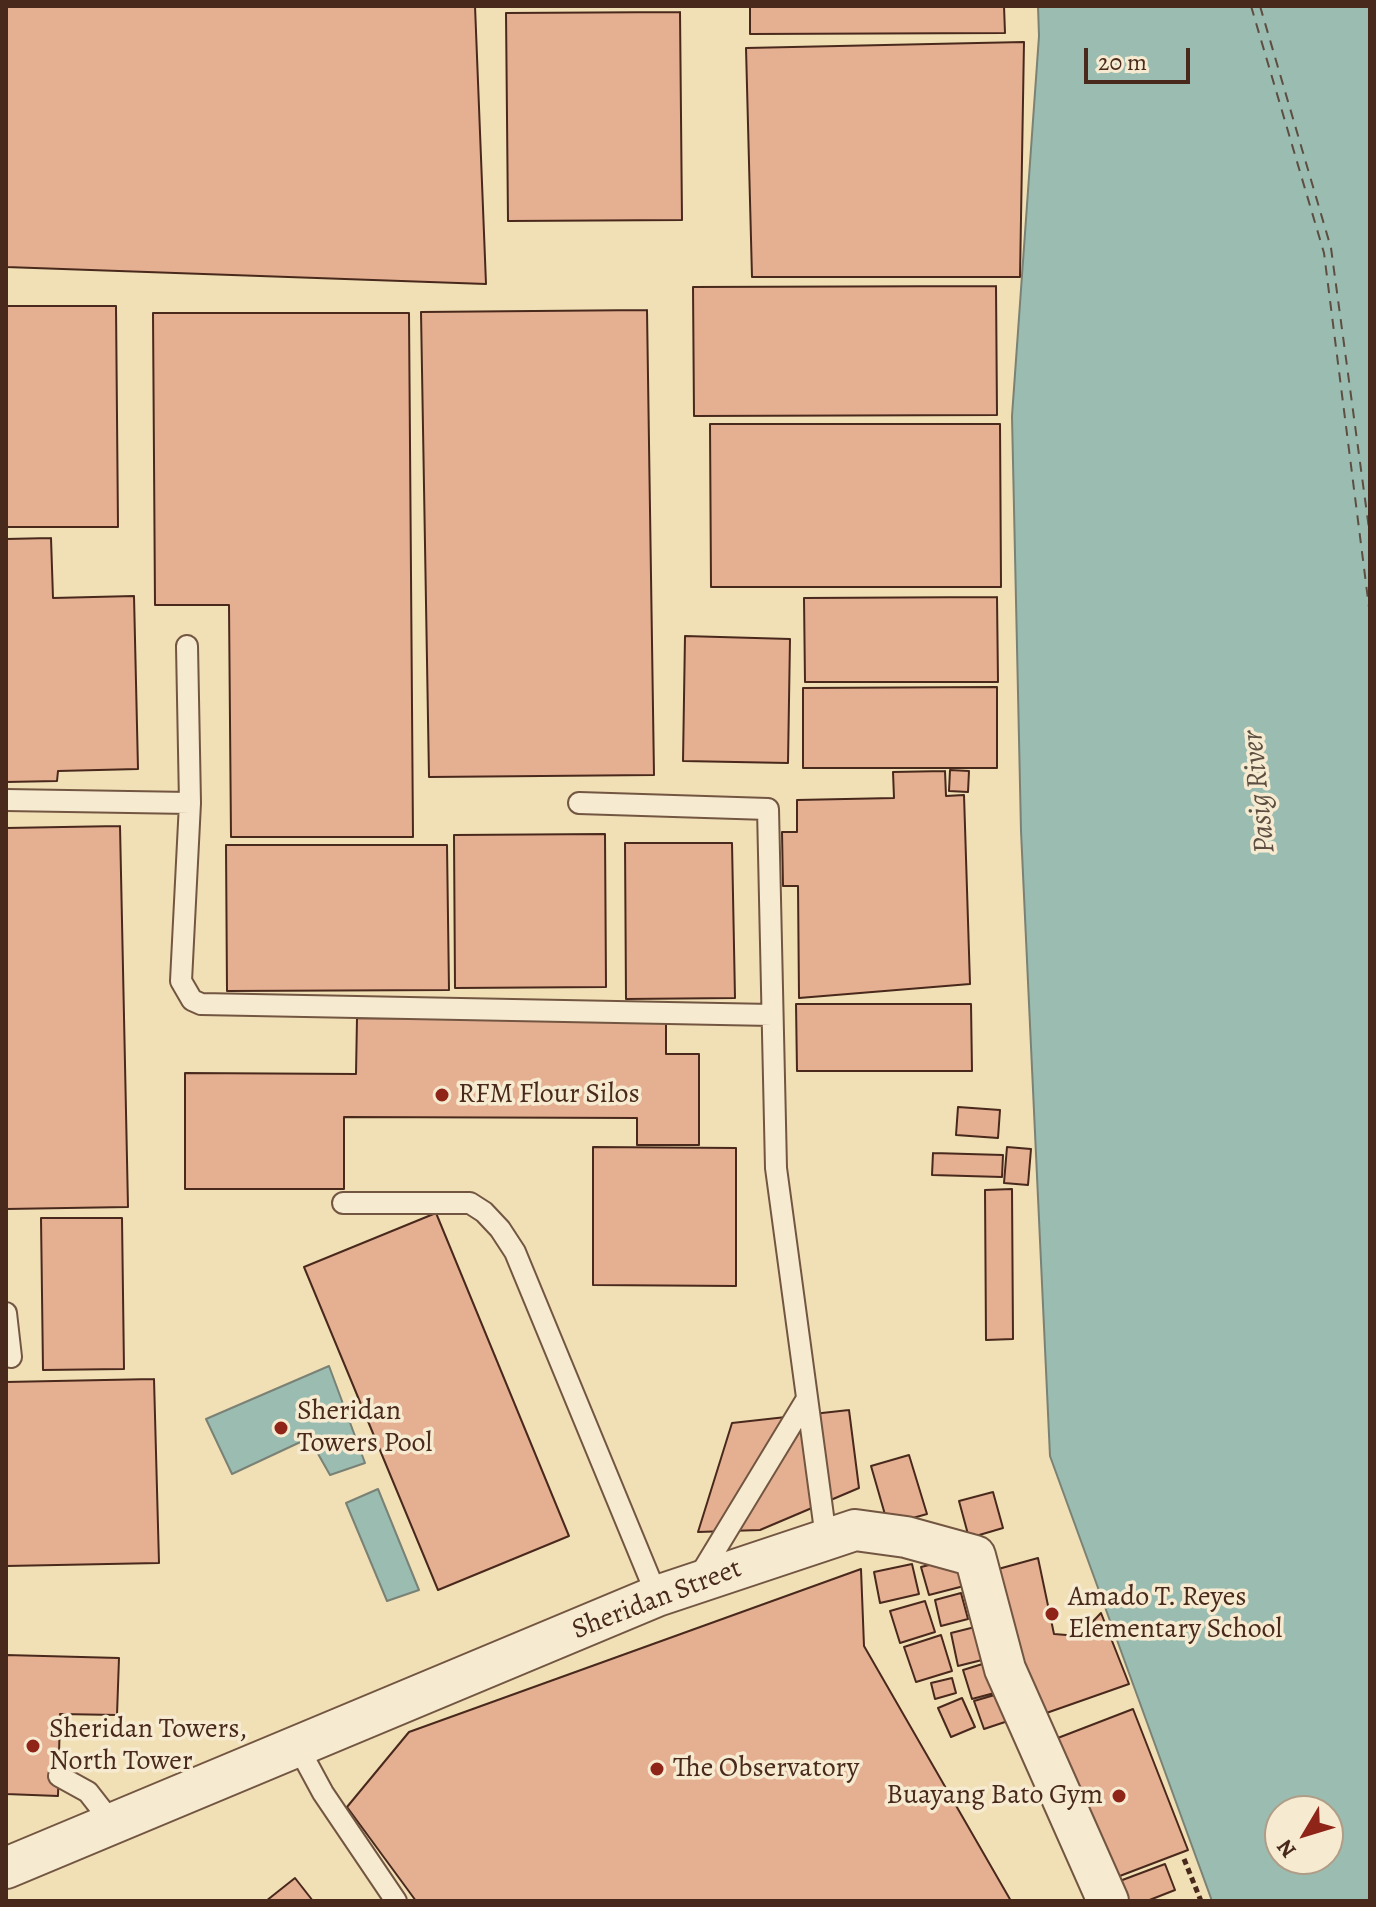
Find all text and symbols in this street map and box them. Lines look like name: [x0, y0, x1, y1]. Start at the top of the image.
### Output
scale bar: [1088, 32, 1194, 82]
text: 20 m: [1098, 46, 1147, 78]
water label: Pasig River: [1236, 729, 1284, 855]
place label: RFM Flour Silos: [458, 1078, 640, 1112]
marker: RFM Flour Silos: [433, 1086, 451, 1104]
place label: Sheridan Towers Pool: [297, 1395, 432, 1461]
marker: Sheridan Towers Pool: [272, 1419, 290, 1437]
street label: Sheridan Street: [568, 1552, 746, 1648]
place label: Amado T. Reyes Elementary School: [1068, 1581, 1282, 1647]
marker: Amado T. Reyes Elementary School: [1043, 1605, 1061, 1623]
place label: Sheridan Towers, North Tower: [49, 1713, 247, 1779]
marker: Sheridan Towers, North Tower: [24, 1737, 42, 1755]
place label: The Observatory: [673, 1752, 859, 1786]
marker: The Observatory: [648, 1760, 666, 1778]
place label: Buayang Bato Gym: [886, 1779, 1103, 1813]
marker: Buayang Bato Gym: [1110, 1787, 1128, 1805]
north arrow: [1264, 1795, 1344, 1875]
text: N: [1270, 1833, 1303, 1864]

